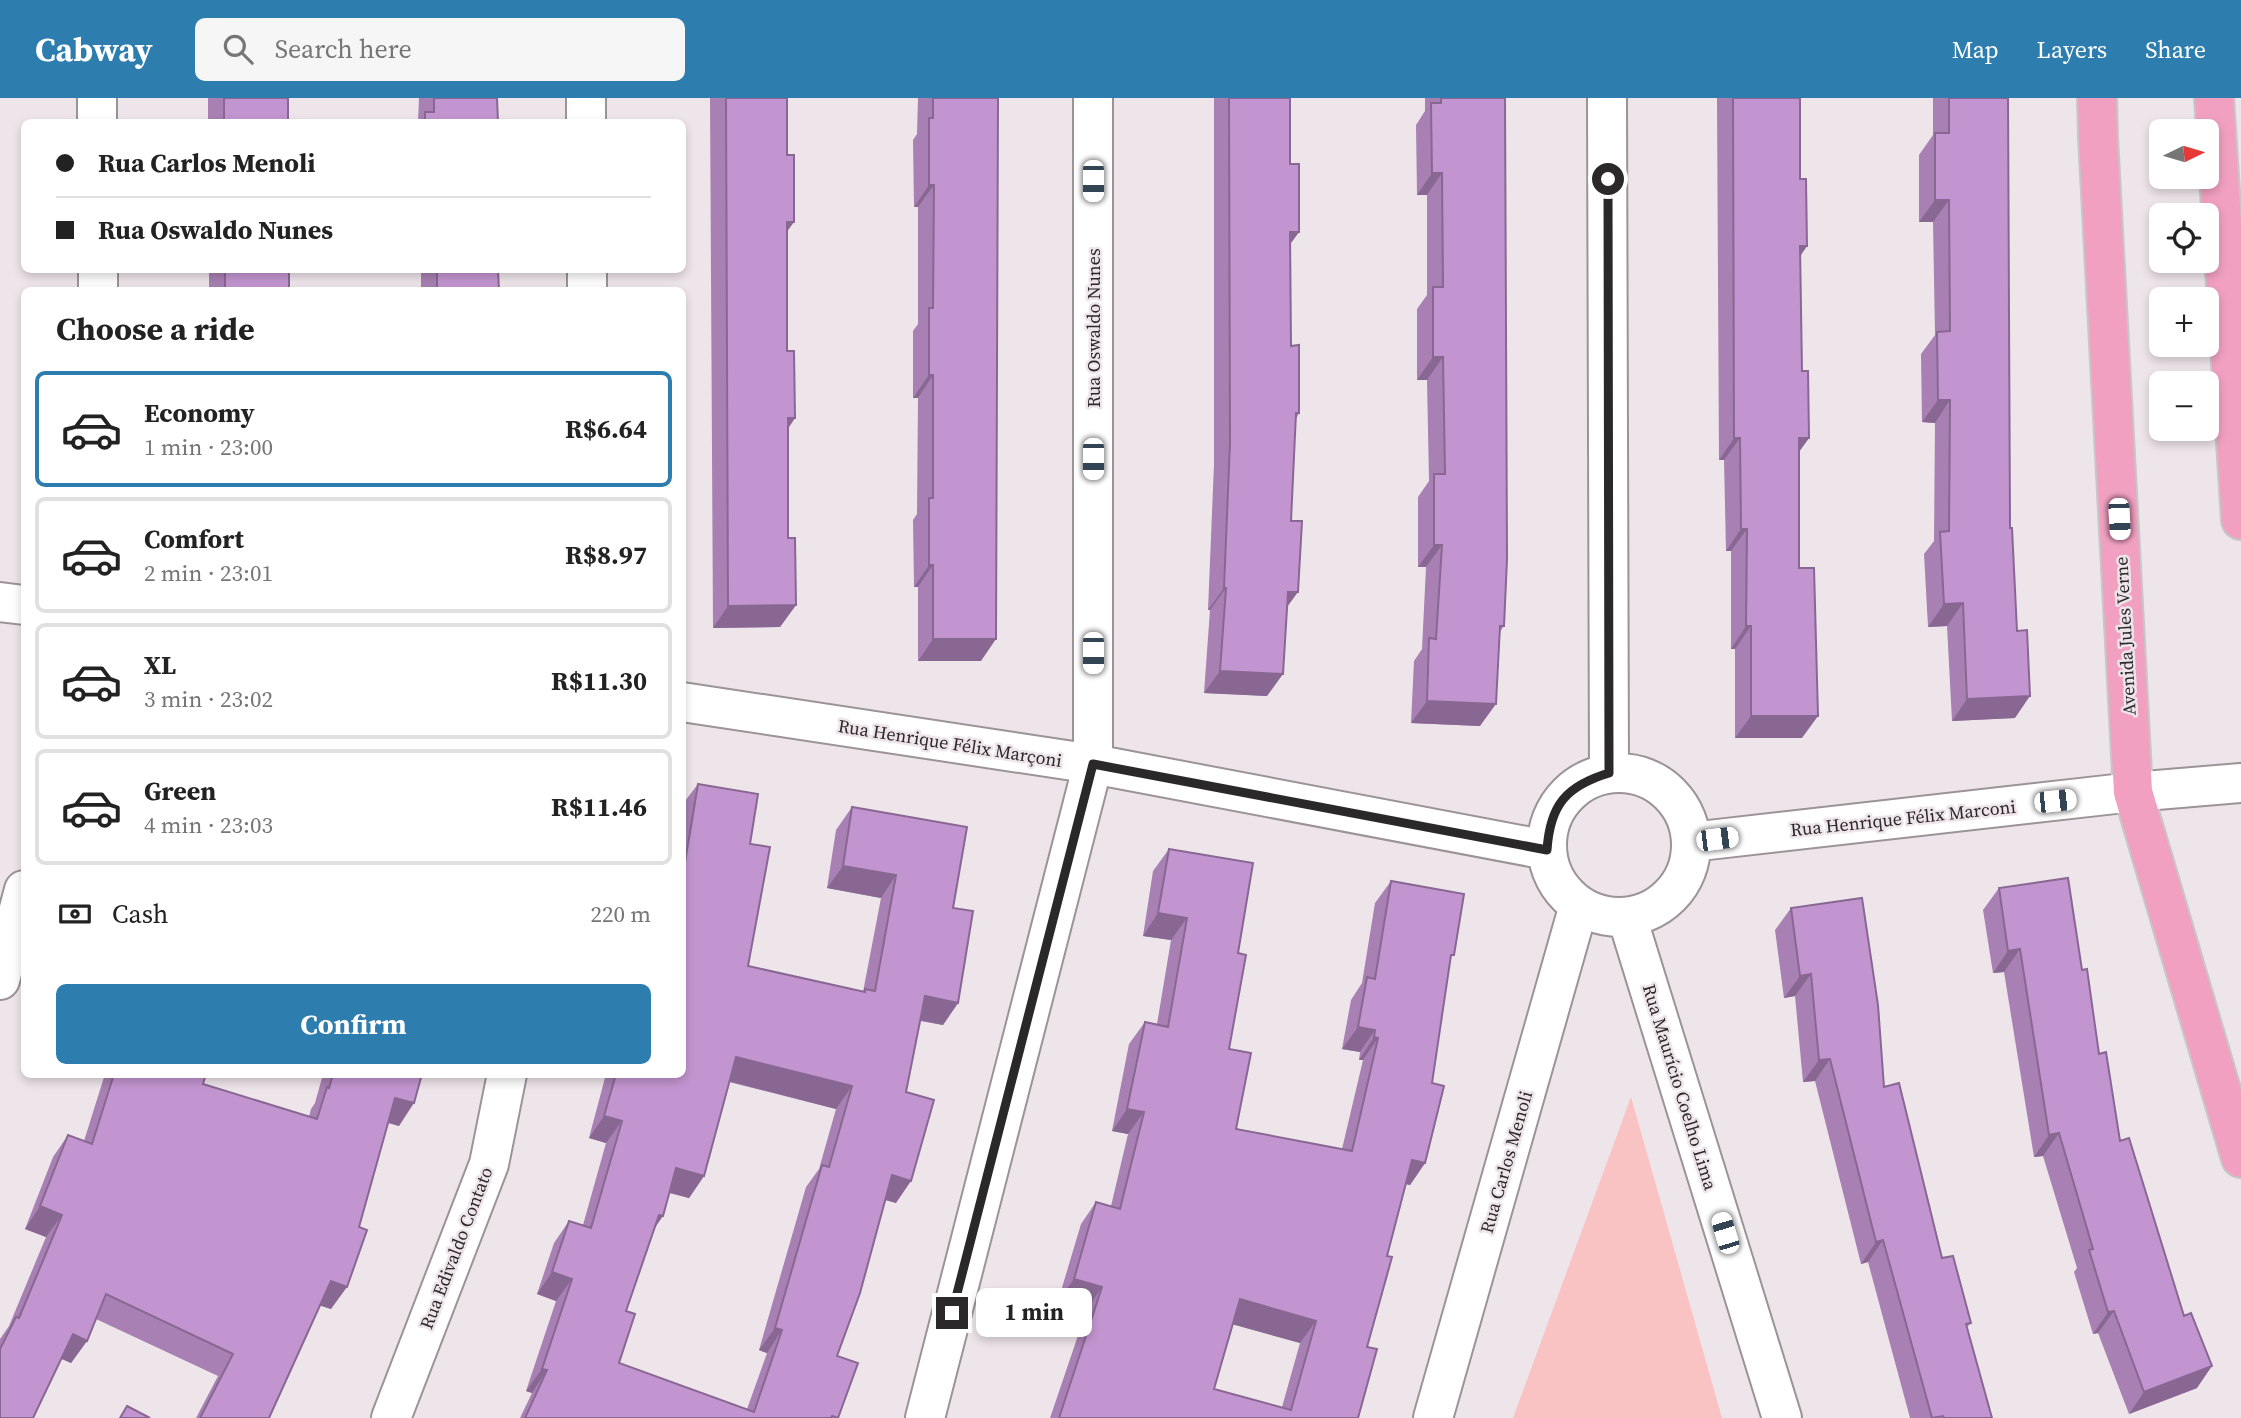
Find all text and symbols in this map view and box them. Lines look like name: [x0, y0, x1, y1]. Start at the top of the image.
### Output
search box: [195, 18, 685, 81]
text: Cabway: [35, 27, 153, 72]
icon: search: [219, 30, 257, 68]
text: Search here: [275, 31, 412, 67]
text: Map: [1952, 33, 1999, 66]
text: Layers: [2037, 33, 2107, 66]
text: Share: [2145, 33, 2206, 66]
north arrow: [2149, 119, 2219, 189]
map controls: [2149, 119, 2219, 441]
text: Rua Carlos Menoli: [98, 145, 316, 181]
car: [1083, 160, 1104, 202]
route start: [1592, 163, 1624, 195]
button: locate: [2149, 203, 2219, 273]
text: Rua Oswaldo Nunes: [98, 212, 333, 248]
street label: Rua Oswaldo Nunes: [1081, 248, 1106, 408]
button: +: [2149, 287, 2219, 357]
text: Choose a ride: [56, 307, 255, 351]
button: −: [2149, 371, 2219, 441]
text: Economy: [144, 395, 255, 431]
icon: car: [60, 398, 123, 461]
text: R$6.64: [565, 411, 647, 447]
text: 1 min · 23:00: [144, 431, 273, 463]
car: [1083, 438, 1104, 480]
car: [2108, 497, 2131, 541]
text: Comfort: [144, 521, 244, 557]
icon: car: [60, 524, 123, 587]
text: R$8.97: [565, 537, 647, 573]
street label: Avenida Jules Verne: [2108, 556, 2142, 716]
text: 2 min · 23:01: [144, 557, 273, 589]
car: [1083, 632, 1104, 674]
text: XL: [144, 647, 176, 683]
icon: car: [60, 650, 123, 713]
text: R$11.30: [551, 663, 647, 699]
text: 3 min · 23:02: [144, 683, 273, 715]
street label: Rua Henrique Félix Marçoni: [836, 713, 1064, 773]
text: Green: [144, 773, 216, 809]
icon: car: [60, 776, 123, 839]
car: [2034, 788, 2077, 814]
text: R$11.46: [551, 789, 647, 825]
street label: Rua Henrique Félix Marconi: [1789, 794, 2017, 842]
text: 4 min · 23:03: [144, 809, 273, 841]
car: [1695, 826, 1740, 852]
icon: cash: [56, 895, 94, 933]
text: Cash: [112, 896, 168, 932]
text: 220 m: [590, 898, 651, 930]
street label: Rua Maurício Coelho Lima: [1637, 981, 1723, 1194]
button: Confirm: [56, 984, 651, 1064]
street label: Rua Carlos Menoli: [1474, 1088, 1538, 1236]
street label: Rua Edivaldo Contato: [414, 1163, 499, 1333]
car: [1709, 1210, 1742, 1256]
callout: 1 min: [976, 1288, 1092, 1338]
text: 1 min: [1004, 1296, 1064, 1328]
route end: [936, 1297, 968, 1329]

